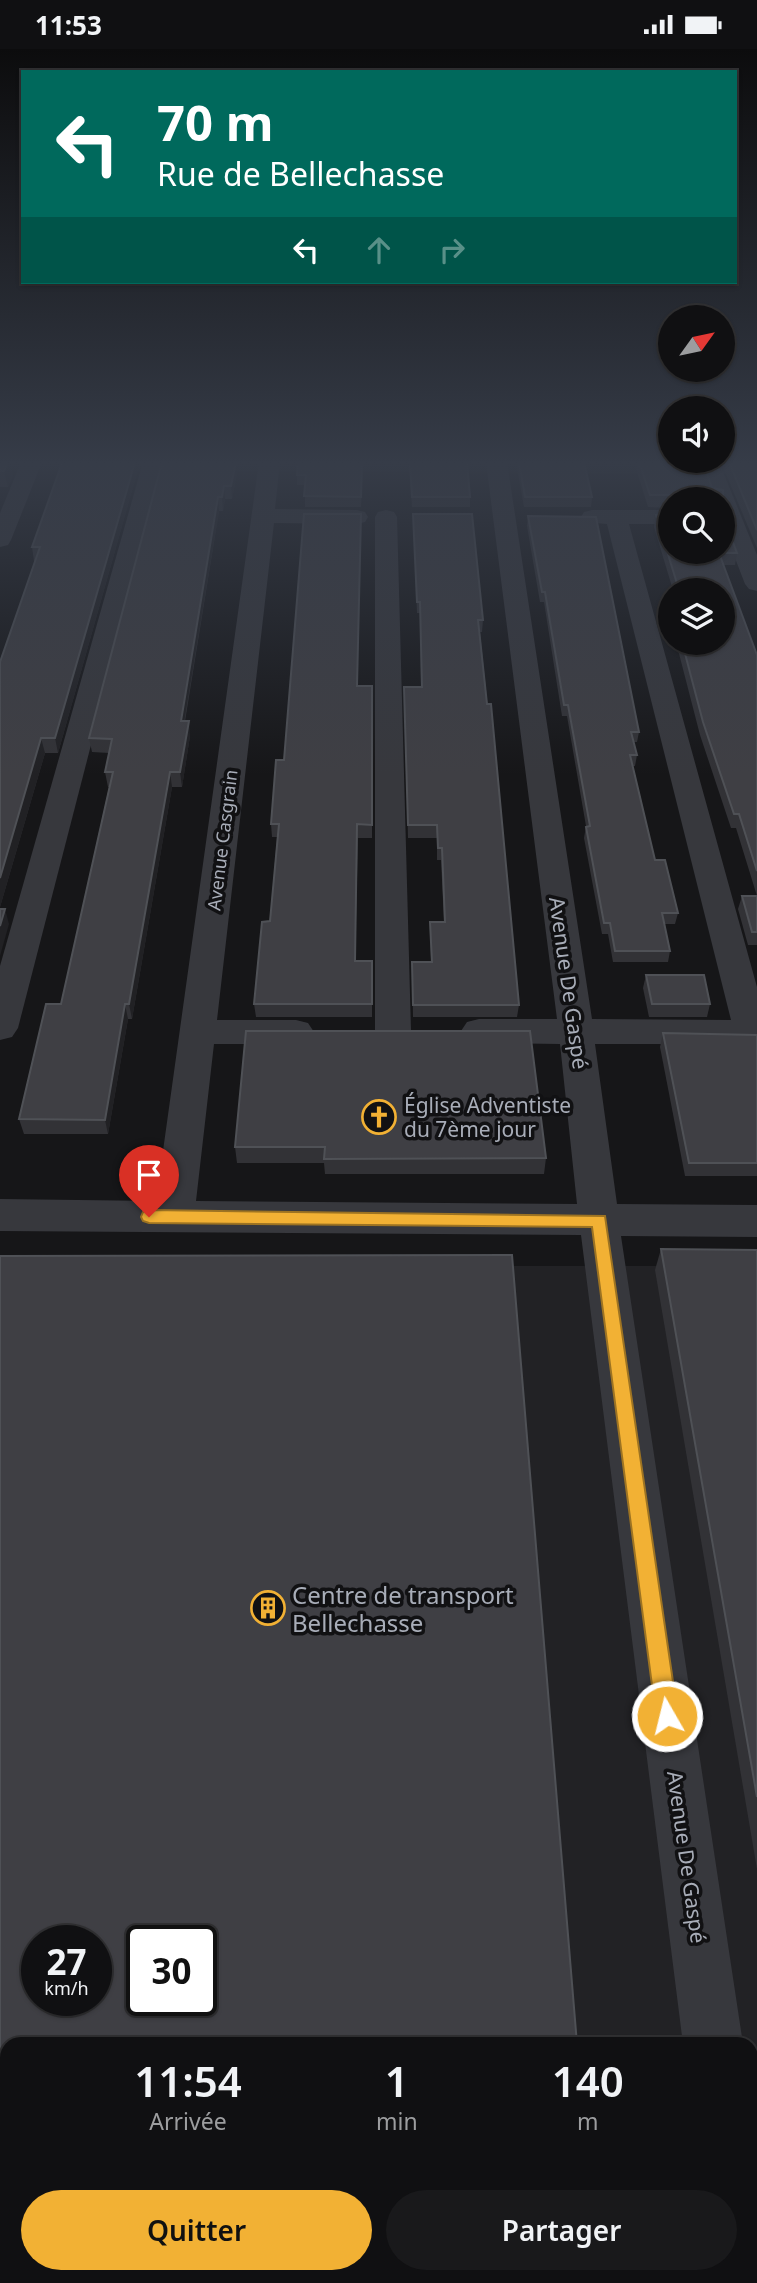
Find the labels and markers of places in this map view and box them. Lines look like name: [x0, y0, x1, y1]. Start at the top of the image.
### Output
place label: Église Adventiste du 7ème jour: [404, 1091, 571, 1143]
church icon: Église Adventiste du 7ème jour: [360, 1098, 398, 1136]
pin: [119, 1145, 179, 1217]
place label: Centre de transport Bellechasse: [292, 1578, 514, 1639]
building icon: Centre de transport Bellechasse: [249, 1589, 287, 1627]

